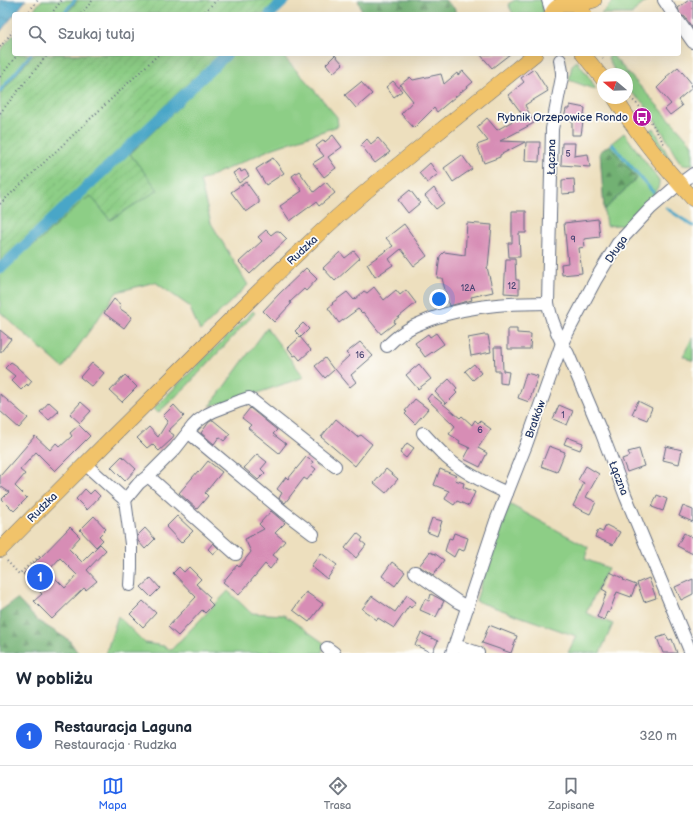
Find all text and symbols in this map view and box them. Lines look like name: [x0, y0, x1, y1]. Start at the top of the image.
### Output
search box: [12, 12, 681, 56]
icon: search: [26, 23, 48, 45]
text: Szukaj tutaj: [58, 25, 135, 44]
north arrow: [597, 68, 633, 104]
bus stop icon: Rybnik Orzepowice Rondo: [631, 106, 653, 128]
place label: Rybnik Orzepowice Rondo: [497, 111, 628, 124]
street label: Łączna: [545, 139, 558, 175]
house number: 5: [565, 149, 571, 160]
street label: Rudzka: [284, 233, 320, 268]
street label: Długa: [602, 233, 630, 265]
house number: 9: [570, 234, 576, 245]
house number: 12: [508, 281, 517, 292]
house number: 12A: [461, 283, 476, 294]
your location: [429, 289, 449, 309]
house number: 16: [356, 350, 365, 361]
street label: Bratków: [523, 398, 549, 440]
house number: 1: [561, 410, 565, 421]
house number: 6: [477, 425, 483, 436]
street label: Łączna: [606, 459, 631, 497]
street label: Rudzka: [25, 490, 60, 525]
pin: 1: [27, 562, 53, 592]
text: W pobliżu: [16, 669, 93, 689]
text: Restauracja Laguna: [54, 718, 192, 737]
text: 1: [26, 728, 32, 744]
text: 320 m: [639, 728, 677, 744]
text: Restauracja · Rudzka: [54, 737, 177, 753]
tab: Mapa: [98, 775, 127, 812]
tab: Trasa: [324, 775, 351, 812]
tab: Zapisane: [548, 775, 595, 812]

